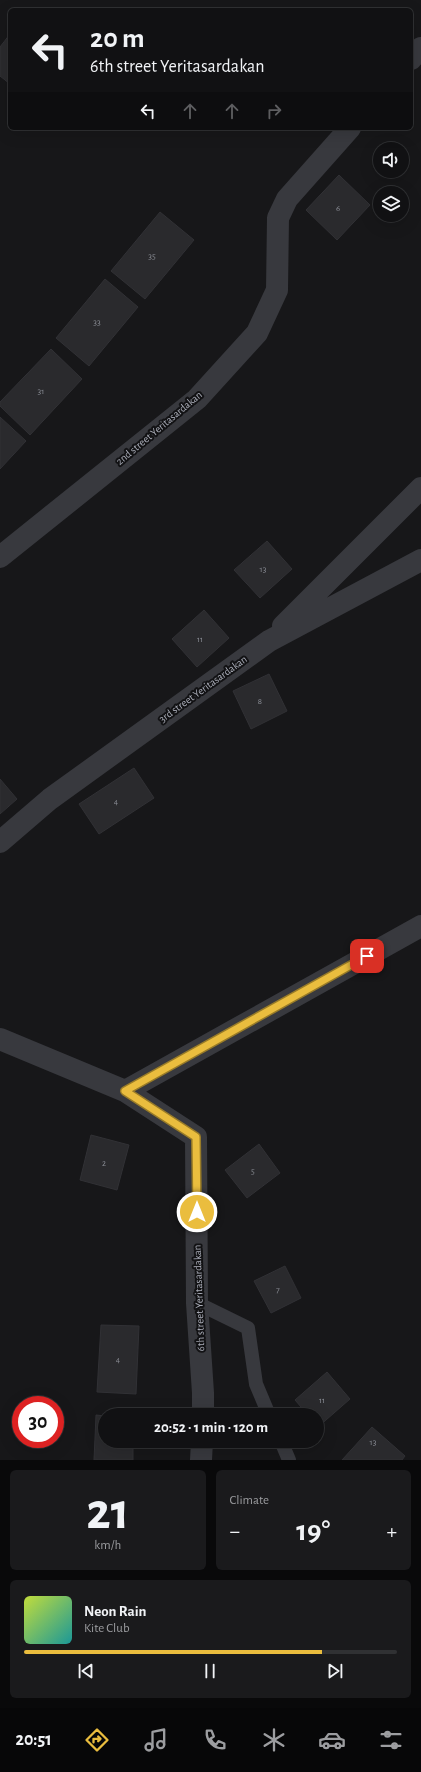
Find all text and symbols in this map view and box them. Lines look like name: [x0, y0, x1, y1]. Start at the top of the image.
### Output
icon: left: [24, 24, 76, 76]
text: 20 m: [90, 25, 145, 53]
text: 6th street Yeritasardakan: [90, 58, 264, 76]
icon: left: [137, 100, 159, 122]
icon: ahead: [179, 100, 201, 122]
icon: ahead: [221, 100, 243, 122]
icon: right: [263, 100, 285, 122]
map controls: [373, 142, 409, 222]
button: sound: [373, 142, 409, 178]
button: layers: [373, 186, 409, 222]
house number: 6: [336, 204, 340, 213]
house number: 35: [148, 252, 156, 261]
house number: 33: [93, 318, 101, 327]
house number: 31: [38, 387, 44, 396]
street label: 2nd street Yeritasardakan: [114, 389, 204, 467]
house number: 13: [260, 565, 267, 574]
house number: 11: [197, 635, 203, 644]
street label: 3rd street Yeritasardakan: [157, 653, 249, 725]
house number: 8: [258, 697, 262, 706]
house number: 4: [114, 797, 119, 806]
pin: [350, 939, 384, 973]
icon: arrive: [356, 945, 378, 967]
house number: 2: [102, 1159, 106, 1168]
house number: 5: [251, 1167, 255, 1176]
position arrow: [176, 1191, 218, 1233]
street label: 6th street Yeritasardakan: [192, 1245, 206, 1351]
house number: 7: [276, 1286, 280, 1295]
house number: 4: [116, 1355, 121, 1364]
speed limit sign: 30: [12, 1396, 64, 1448]
house number: 11: [319, 1396, 325, 1405]
text: 20:52 · 1 min · 120 m: [154, 1420, 268, 1435]
house number: 13: [370, 1438, 377, 1447]
text: 21: [86, 1486, 129, 1538]
text: Climate: [230, 1494, 269, 1507]
text: 19°: [296, 1516, 330, 1546]
text: −: [230, 1520, 240, 1542]
text: +: [386, 1520, 397, 1542]
text: km/h: [94, 1539, 121, 1552]
text: Neon Rain: [84, 1604, 146, 1619]
text: Kite Club: [84, 1622, 130, 1635]
icon: previous: [75, 1660, 97, 1682]
icon: pause: [199, 1660, 221, 1682]
icon: next: [324, 1660, 346, 1682]
icon: directions: [83, 1726, 111, 1754]
icon: music: [142, 1726, 170, 1754]
icon: phone: [201, 1726, 229, 1754]
icon: climate: [260, 1726, 288, 1754]
icon: car: [318, 1726, 346, 1754]
icon: filters: [377, 1726, 405, 1754]
text: 20:51: [15, 1731, 52, 1749]

